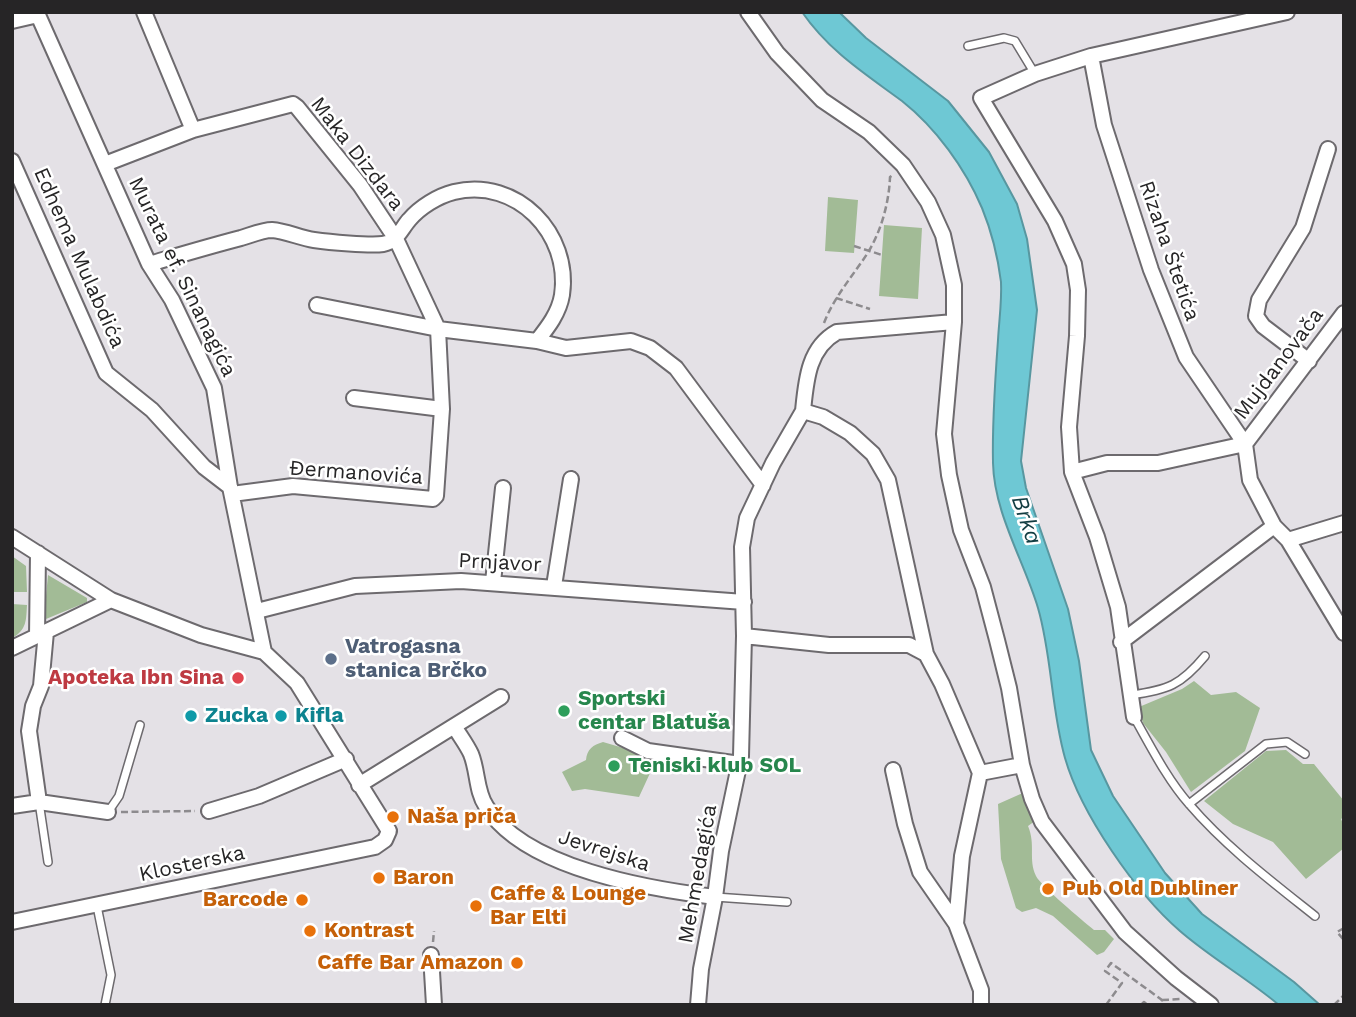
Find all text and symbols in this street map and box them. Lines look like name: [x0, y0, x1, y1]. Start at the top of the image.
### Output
street label: Maka Dizdara: [305, 92, 409, 216]
street label: Edhema Mulabdića: [28, 164, 130, 352]
street label: Murata ef. Sinanagića: [123, 173, 241, 381]
street label: Rizaha Štetića: [1133, 178, 1205, 324]
street label: Mujdanovača: [1229, 303, 1329, 425]
street label: Đermanovića: [288, 456, 424, 490]
water label: Brka: [1005, 492, 1047, 548]
street label: Prnjavor: [458, 548, 542, 578]
place label: Vatrogasna stanica Brčko: [345, 634, 487, 684]
marker: Vatrogasna stanica Brčko: [323, 651, 339, 667]
place label: Apoteka Ibn Sina: [48, 665, 224, 691]
marker: Apoteka Ibn Sina: [230, 670, 246, 686]
place label: Sportski centar Blatuša: [578, 686, 730, 736]
place label: Zucka: [205, 703, 268, 729]
place label: Kifla: [295, 703, 344, 729]
marker: Sportski centar Blatuša: [556, 703, 572, 719]
marker: Zucka: [183, 708, 199, 724]
marker: Kifla: [273, 708, 289, 724]
place label: Teniski klub SOL: [628, 753, 801, 779]
marker: Teniski klub SOL: [606, 758, 622, 774]
street label: Mehmedagića: [673, 803, 723, 945]
place label: Naša priča: [407, 804, 516, 830]
marker: Naša priča: [385, 809, 401, 825]
street label: Jevrejska: [555, 824, 653, 878]
street label: Klosterska: [137, 840, 247, 888]
place label: Baron: [393, 865, 454, 891]
marker: Baron: [371, 870, 387, 886]
place label: Pub Old Dubliner: [1062, 876, 1238, 902]
place label: Caffe & Lounge Bar Elti: [490, 881, 646, 931]
marker: Pub Old Dubliner: [1040, 881, 1056, 897]
place label: Barcode: [203, 887, 288, 913]
marker: Barcode: [294, 892, 310, 908]
marker: Caffe & Lounge Bar Elti: [468, 898, 484, 914]
place label: Kontrast: [324, 918, 414, 944]
marker: Kontrast: [302, 923, 318, 939]
place label: Caffe Bar Amazon: [317, 950, 503, 976]
marker: Caffe Bar Amazon: [509, 955, 525, 971]

